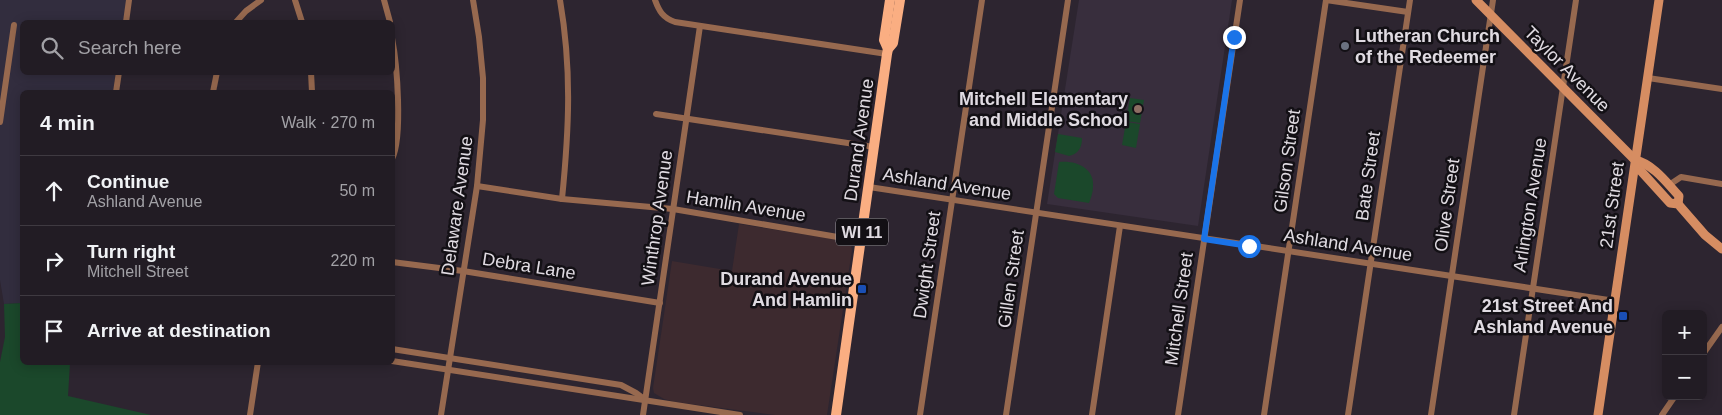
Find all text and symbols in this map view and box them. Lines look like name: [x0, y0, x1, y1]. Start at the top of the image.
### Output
search box: [20, 20, 395, 75]
street label: Taylor Avenue: [1520, 22, 1614, 116]
route end: [1223, 26, 1246, 49]
place label: Lutheran Church of the Redeemer: [1355, 26, 1500, 67]
icon: search: [38, 34, 66, 62]
text: Search here: [78, 37, 182, 58]
marker: Lutheran Church of the Redeemer: [1339, 40, 1351, 52]
street label: Durand Avenue: [840, 77, 878, 203]
place label: Mitchell Elementary and Middle School: [959, 89, 1128, 130]
marker: Mitchell Elementary and Middle School: [1132, 103, 1144, 115]
street label: Gilson Street: [1270, 108, 1304, 214]
text: 4 min: [40, 111, 95, 134]
text: Walk · 270 m: [281, 114, 375, 131]
street label: Bate Street: [1352, 130, 1384, 222]
street label: Delaware Avenue: [437, 135, 477, 277]
street label: Arlington Avenue: [1510, 136, 1550, 274]
street label: Winthrop Avenue: [638, 149, 676, 287]
street label: Olive Street: [1431, 157, 1463, 253]
street label: 21st Street: [1596, 161, 1628, 249]
street label: Ashland Avenue: [881, 164, 1013, 204]
text: Continue: [87, 171, 169, 192]
icon: ahead: [40, 177, 68, 205]
text: 50 m: [339, 182, 375, 199]
street label: Hamlin Avenue: [685, 187, 807, 225]
text: Ashland Avenue: [87, 193, 202, 210]
street label: Dwight Street: [910, 210, 944, 320]
road number: WI 11: [836, 218, 888, 246]
street label: Ashland Avenue: [1282, 225, 1414, 265]
street label: Gillen Street: [994, 229, 1028, 329]
route start: [1238, 235, 1261, 258]
text: Turn right: [87, 241, 175, 262]
icon: right: [40, 247, 68, 275]
street label: Debra Lane: [481, 249, 577, 283]
street label: Mitchell Street: [1161, 251, 1197, 367]
text: 220 m: [331, 252, 375, 269]
text: Mitchell Street: [87, 263, 188, 280]
place label: Durand Avenue And Hamlin: [720, 269, 852, 310]
marker: Durand Avenue And Hamlin: [856, 283, 868, 295]
place label: 21st Street And Ashland Avenue: [1473, 296, 1613, 337]
marker: 21st Street And Ashland Avenue: [1617, 310, 1629, 322]
map controls: [1662, 310, 1707, 400]
button: +: [1662, 310, 1707, 355]
icon: arrive: [40, 317, 68, 345]
text: Arrive at destination: [87, 320, 271, 341]
button: −: [1662, 355, 1707, 400]

